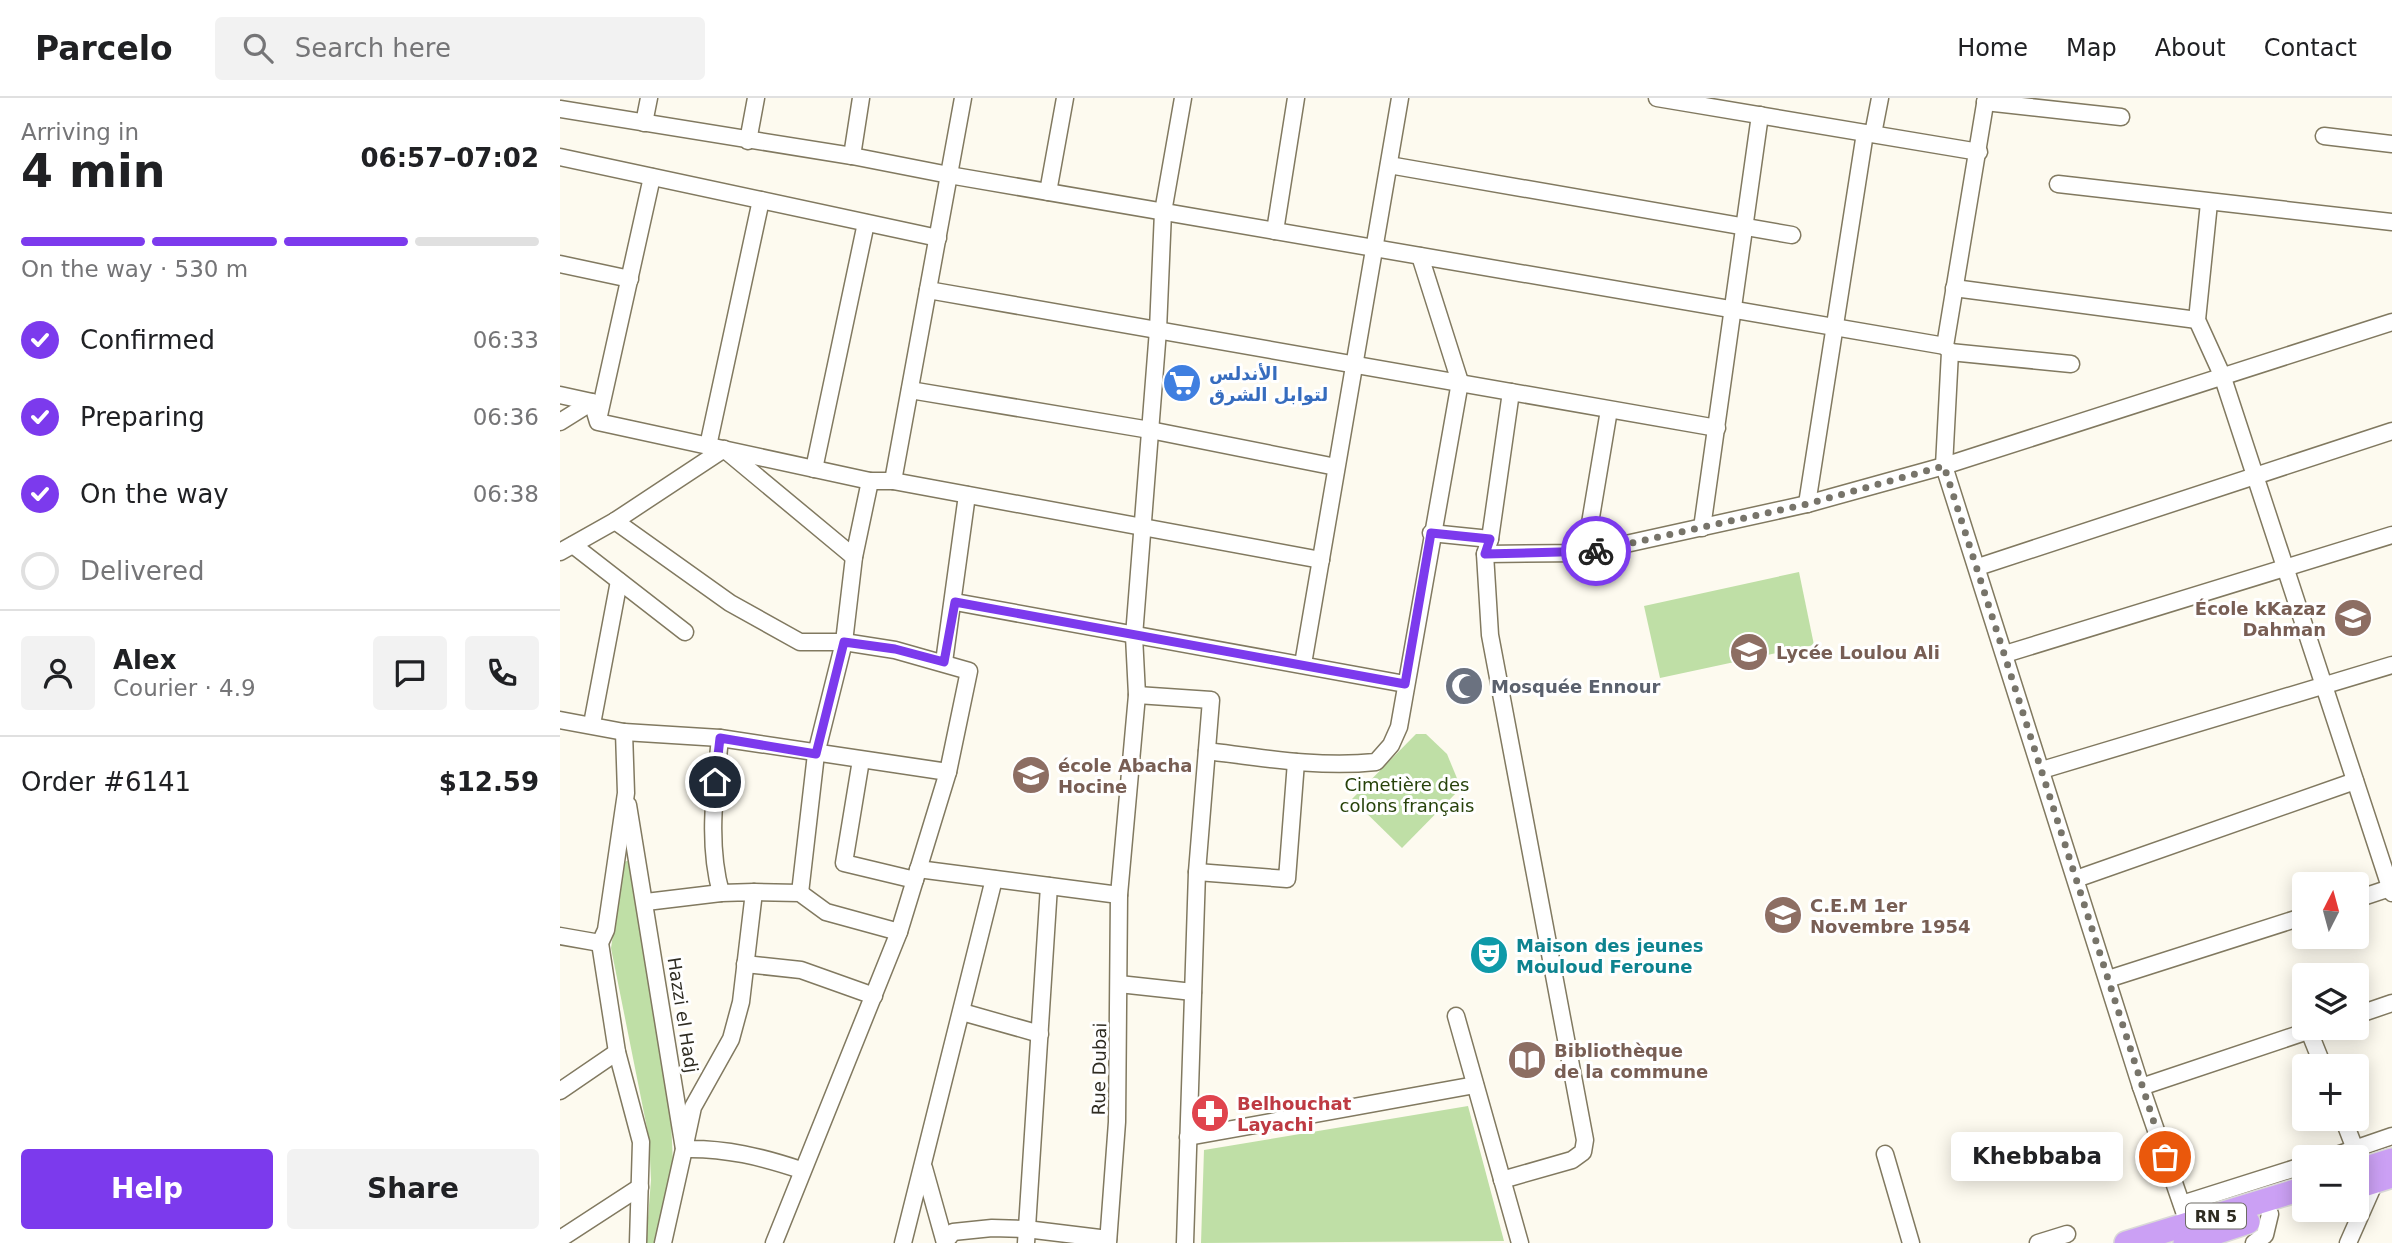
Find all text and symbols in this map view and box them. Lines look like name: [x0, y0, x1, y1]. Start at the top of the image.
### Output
search box: [215, 17, 705, 80]
text: Parcelo: [35, 29, 173, 68]
icon: search: [239, 29, 277, 67]
text: Search here: [295, 33, 451, 63]
text: Home: [1957, 34, 2028, 62]
text: Map: [2066, 34, 2117, 62]
text: About: [2155, 34, 2226, 62]
text: Contact: [2264, 34, 2357, 62]
text: Arriving in: [21, 119, 139, 145]
text: 06:57–07:02: [360, 143, 539, 173]
text: 4 min: [21, 144, 165, 198]
text: On the way · 530 m: [21, 256, 248, 282]
icon: check: [21, 321, 59, 359]
text: Confirmed: [80, 325, 215, 355]
text: 06:33: [473, 327, 539, 353]
supermarket icon: الأندلس لتوابل الشرق: [1161, 362, 1203, 404]
place label: الأندلس لتوابل الشرق: [1209, 363, 1328, 406]
icon: check: [21, 398, 59, 436]
text: Preparing: [80, 402, 205, 432]
text: 06:36: [473, 404, 539, 430]
icon: check: [21, 475, 59, 513]
text: On the way: [80, 479, 229, 509]
text: 06:38: [473, 481, 539, 507]
courier: [1561, 516, 1631, 586]
icon: bike: [1577, 532, 1615, 570]
text: Delivered: [80, 556, 204, 586]
school or university icon: École kKazaz Dahman: [2332, 597, 2374, 639]
place label: École kKazaz Dahman: [2195, 598, 2326, 640]
school or university icon: Lycée Loulou Ali: [1728, 631, 1770, 673]
button: person: [21, 636, 95, 710]
button: chat: [373, 636, 447, 710]
button: phone: [465, 636, 539, 710]
place label: Lycée Loulou Ali: [1776, 642, 1940, 663]
text: Alex: [113, 645, 176, 675]
mosque icon: Mosquée Ennour: [1443, 665, 1485, 707]
text: Courier · 4.9: [113, 675, 256, 701]
place label: Mosquée Ennour: [1491, 676, 1660, 697]
pin: [685, 752, 745, 812]
school or university icon: école Abacha Hocine: [1010, 754, 1052, 796]
place label: école Abacha Hocine: [1058, 755, 1192, 797]
icon: home: [696, 763, 734, 801]
text: Order #6141: [21, 767, 191, 797]
text: $12.59: [439, 767, 539, 797]
park label: Cimetière des colons français: [1340, 774, 1474, 816]
north arrow: [2292, 872, 2370, 948]
map controls: [2292, 872, 2369, 1222]
school or university icon: C.E.M 1er Novembre 1954: [1762, 894, 1804, 936]
place label: C.E.M 1er Novembre 1954: [1810, 895, 1970, 937]
theatre icon: Maison des jeunes Mouloud Feroune: [1468, 934, 1510, 976]
place label: Maison des jeunes Mouloud Feroune: [1516, 935, 1703, 977]
street label: Hazzi el Hadj: [663, 956, 703, 1074]
button: layers: [2292, 963, 2369, 1040]
street label: Rue Dubai: [1088, 1023, 1110, 1115]
library icon: Bibliothèque de la commune: [1506, 1039, 1548, 1081]
place label: Bibliothèque de la commune: [1554, 1040, 1708, 1082]
button: +: [2292, 1054, 2369, 1131]
pharmacy icon: Belhouchat Layachi: [1189, 1092, 1231, 1134]
place label: Belhouchat Layachi: [1237, 1093, 1352, 1135]
pin: [2135, 1127, 2195, 1187]
callout: Khebbaba: [1952, 1132, 2123, 1182]
icon: bag: [2146, 1138, 2184, 1176]
text: Khebbaba: [1972, 1143, 2102, 1169]
button: −: [2292, 1145, 2369, 1222]
button: Help: [21, 1149, 273, 1229]
button: Share: [287, 1149, 539, 1229]
road number: RN 5: [2186, 1204, 2246, 1228]

